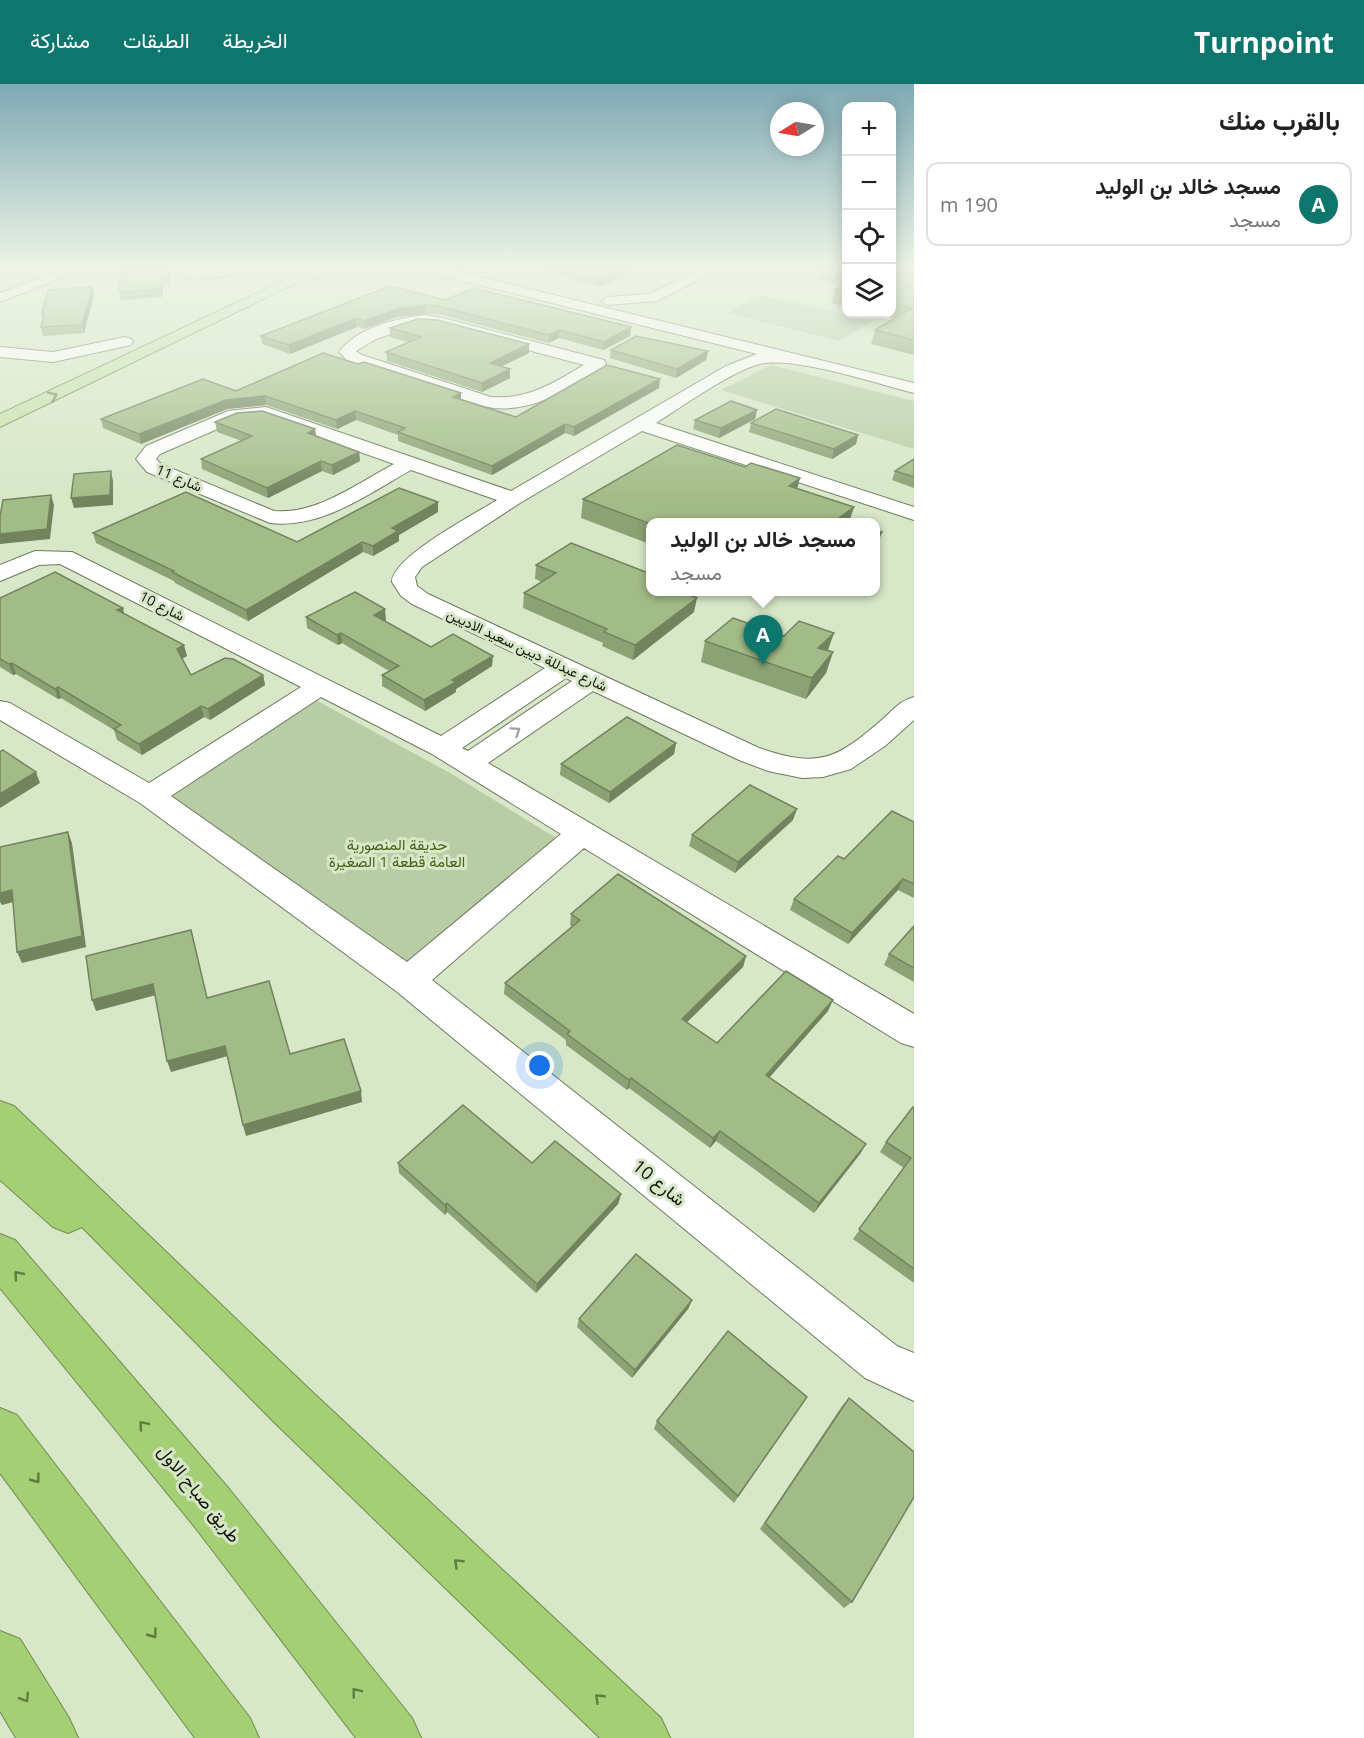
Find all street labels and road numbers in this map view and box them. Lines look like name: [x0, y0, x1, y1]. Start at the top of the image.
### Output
street label: شارع 11: [153, 459, 205, 497]
street label: شارع 10: [136, 586, 188, 627]
street label: شارع عبدللة ديين سعيد الاديين: [443, 604, 611, 697]
street label: شارع 10: [628, 1154, 691, 1212]
street label: طريق صباح الاول: [152, 1439, 247, 1548]

